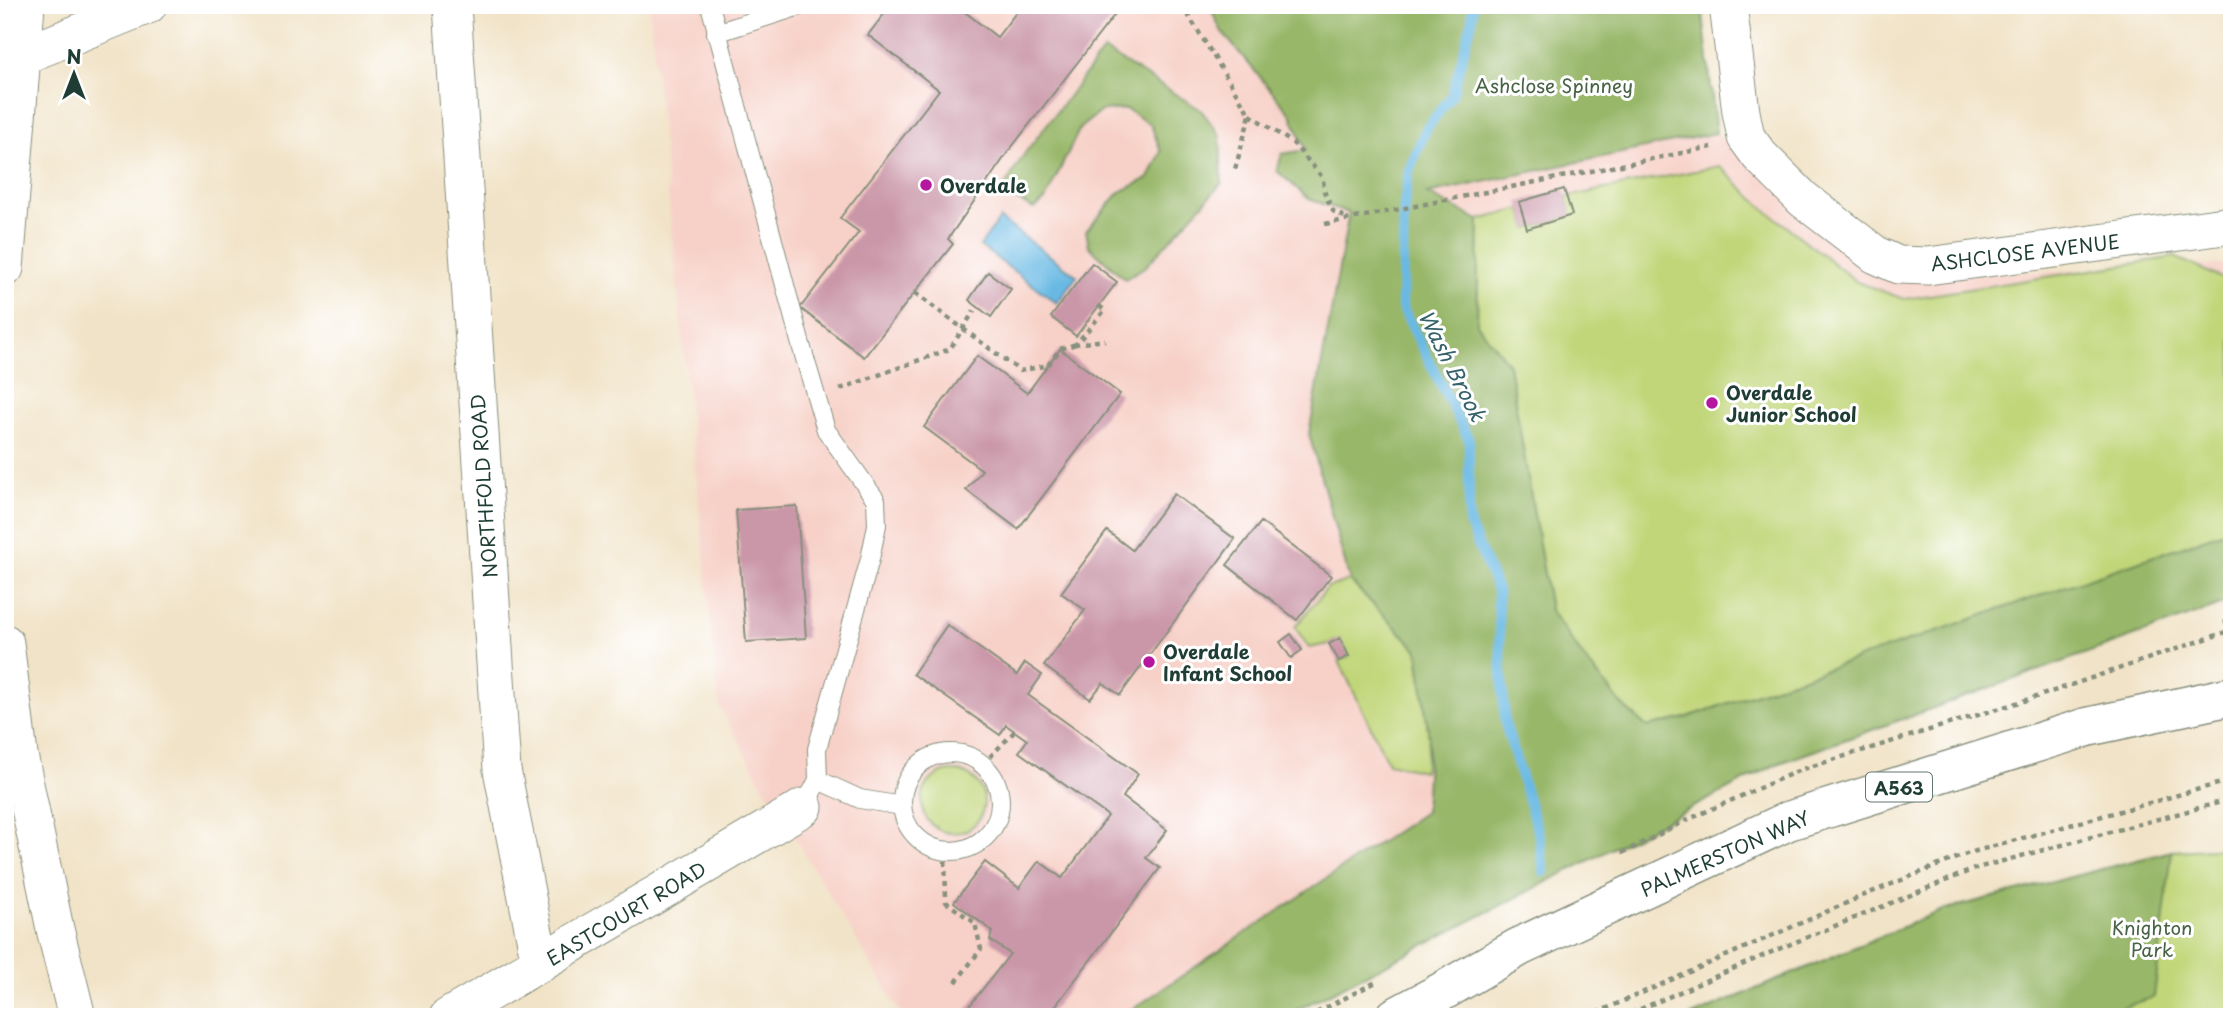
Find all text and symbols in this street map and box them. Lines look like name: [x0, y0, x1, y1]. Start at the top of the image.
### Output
north arrow: [38, 38, 108, 108]
text: N: [66, 42, 82, 70]
park label: Ashclose Spinney: [1475, 71, 1633, 99]
place label: Overdale: [940, 171, 1027, 199]
marker: Overdale: [918, 177, 934, 193]
street label: ASHCLOSE AVENUE: [1929, 227, 2121, 277]
water label: Wash Brook: [1411, 304, 1495, 427]
place label: Overdale Junior School: [1726, 378, 1857, 428]
street label: NORTHFOLD ROAD: [463, 393, 503, 579]
marker: Overdale Junior School: [1704, 395, 1720, 411]
place label: Overdale Infant School: [1163, 637, 1292, 687]
marker: Overdale Infant School: [1141, 654, 1157, 670]
road number: A563: [1866, 772, 1932, 802]
street label: PALMERSTON WAY: [1636, 803, 1814, 903]
street label: EASTCOURT ROAD: [541, 854, 711, 972]
park label: Knighton Park: [2112, 913, 2193, 963]

